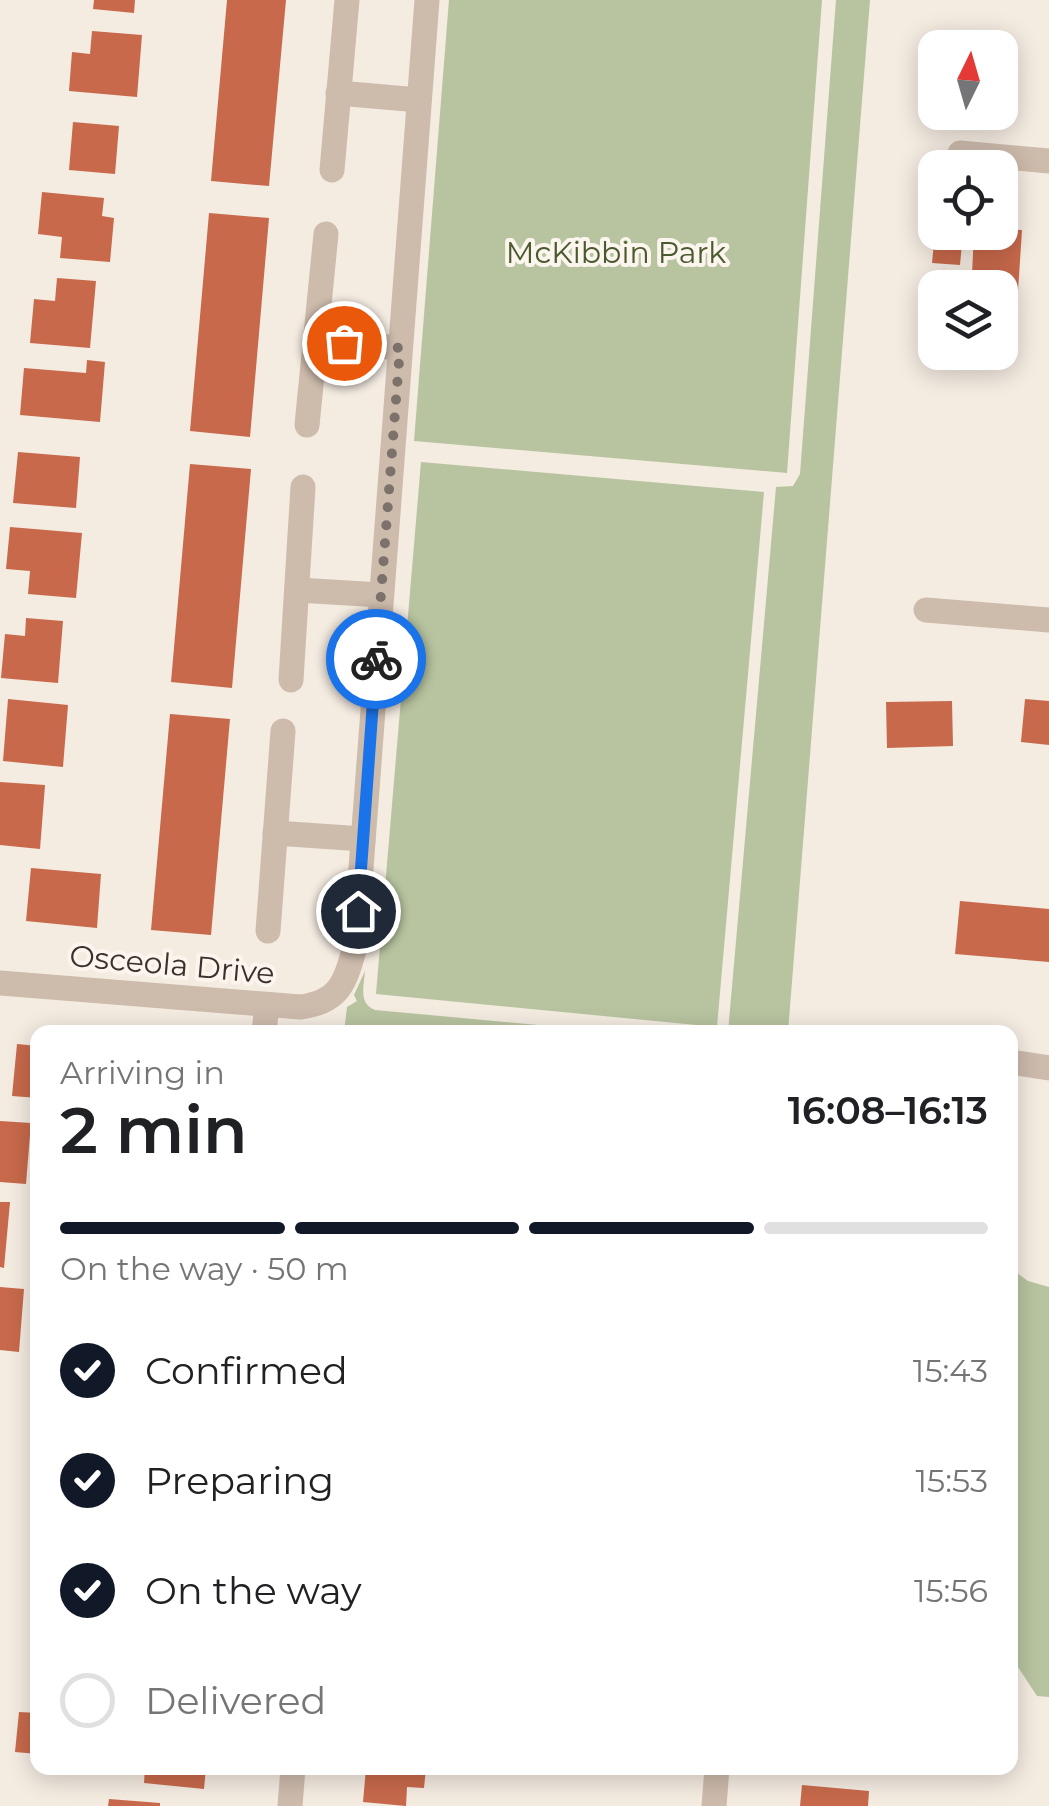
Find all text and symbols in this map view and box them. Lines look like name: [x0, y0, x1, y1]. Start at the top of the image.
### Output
north arrow: [918, 30, 1018, 130]
map controls: [918, 30, 1018, 370]
button: locate: [918, 150, 1018, 250]
park label: McKibbin Park: [506, 234, 726, 271]
button: layers: [918, 270, 1018, 370]
pin: [302, 301, 387, 386]
icon: bag: [317, 316, 372, 371]
courier: [326, 609, 426, 709]
icon: bike: [349, 632, 404, 687]
pin: [316, 869, 401, 954]
icon: home: [331, 884, 386, 939]
street label: Osceola Drive: [68, 937, 276, 992]
text: Arriving in: [60, 1053, 225, 1092]
text: 16:08–16:13: [788, 1087, 988, 1134]
text: 2 min: [60, 1090, 248, 1169]
text: On the way · 50 m: [60, 1249, 349, 1288]
icon: check: [60, 1343, 115, 1398]
text: Confirmed: [145, 1347, 348, 1394]
text: 15:43: [913, 1351, 988, 1390]
icon: check: [60, 1453, 115, 1508]
text: Preparing: [145, 1457, 334, 1504]
text: 15:53: [916, 1461, 988, 1500]
icon: check: [60, 1563, 115, 1618]
text: On the way: [145, 1567, 362, 1614]
text: 15:56: [914, 1571, 988, 1610]
text: Delivered: [145, 1677, 326, 1724]

